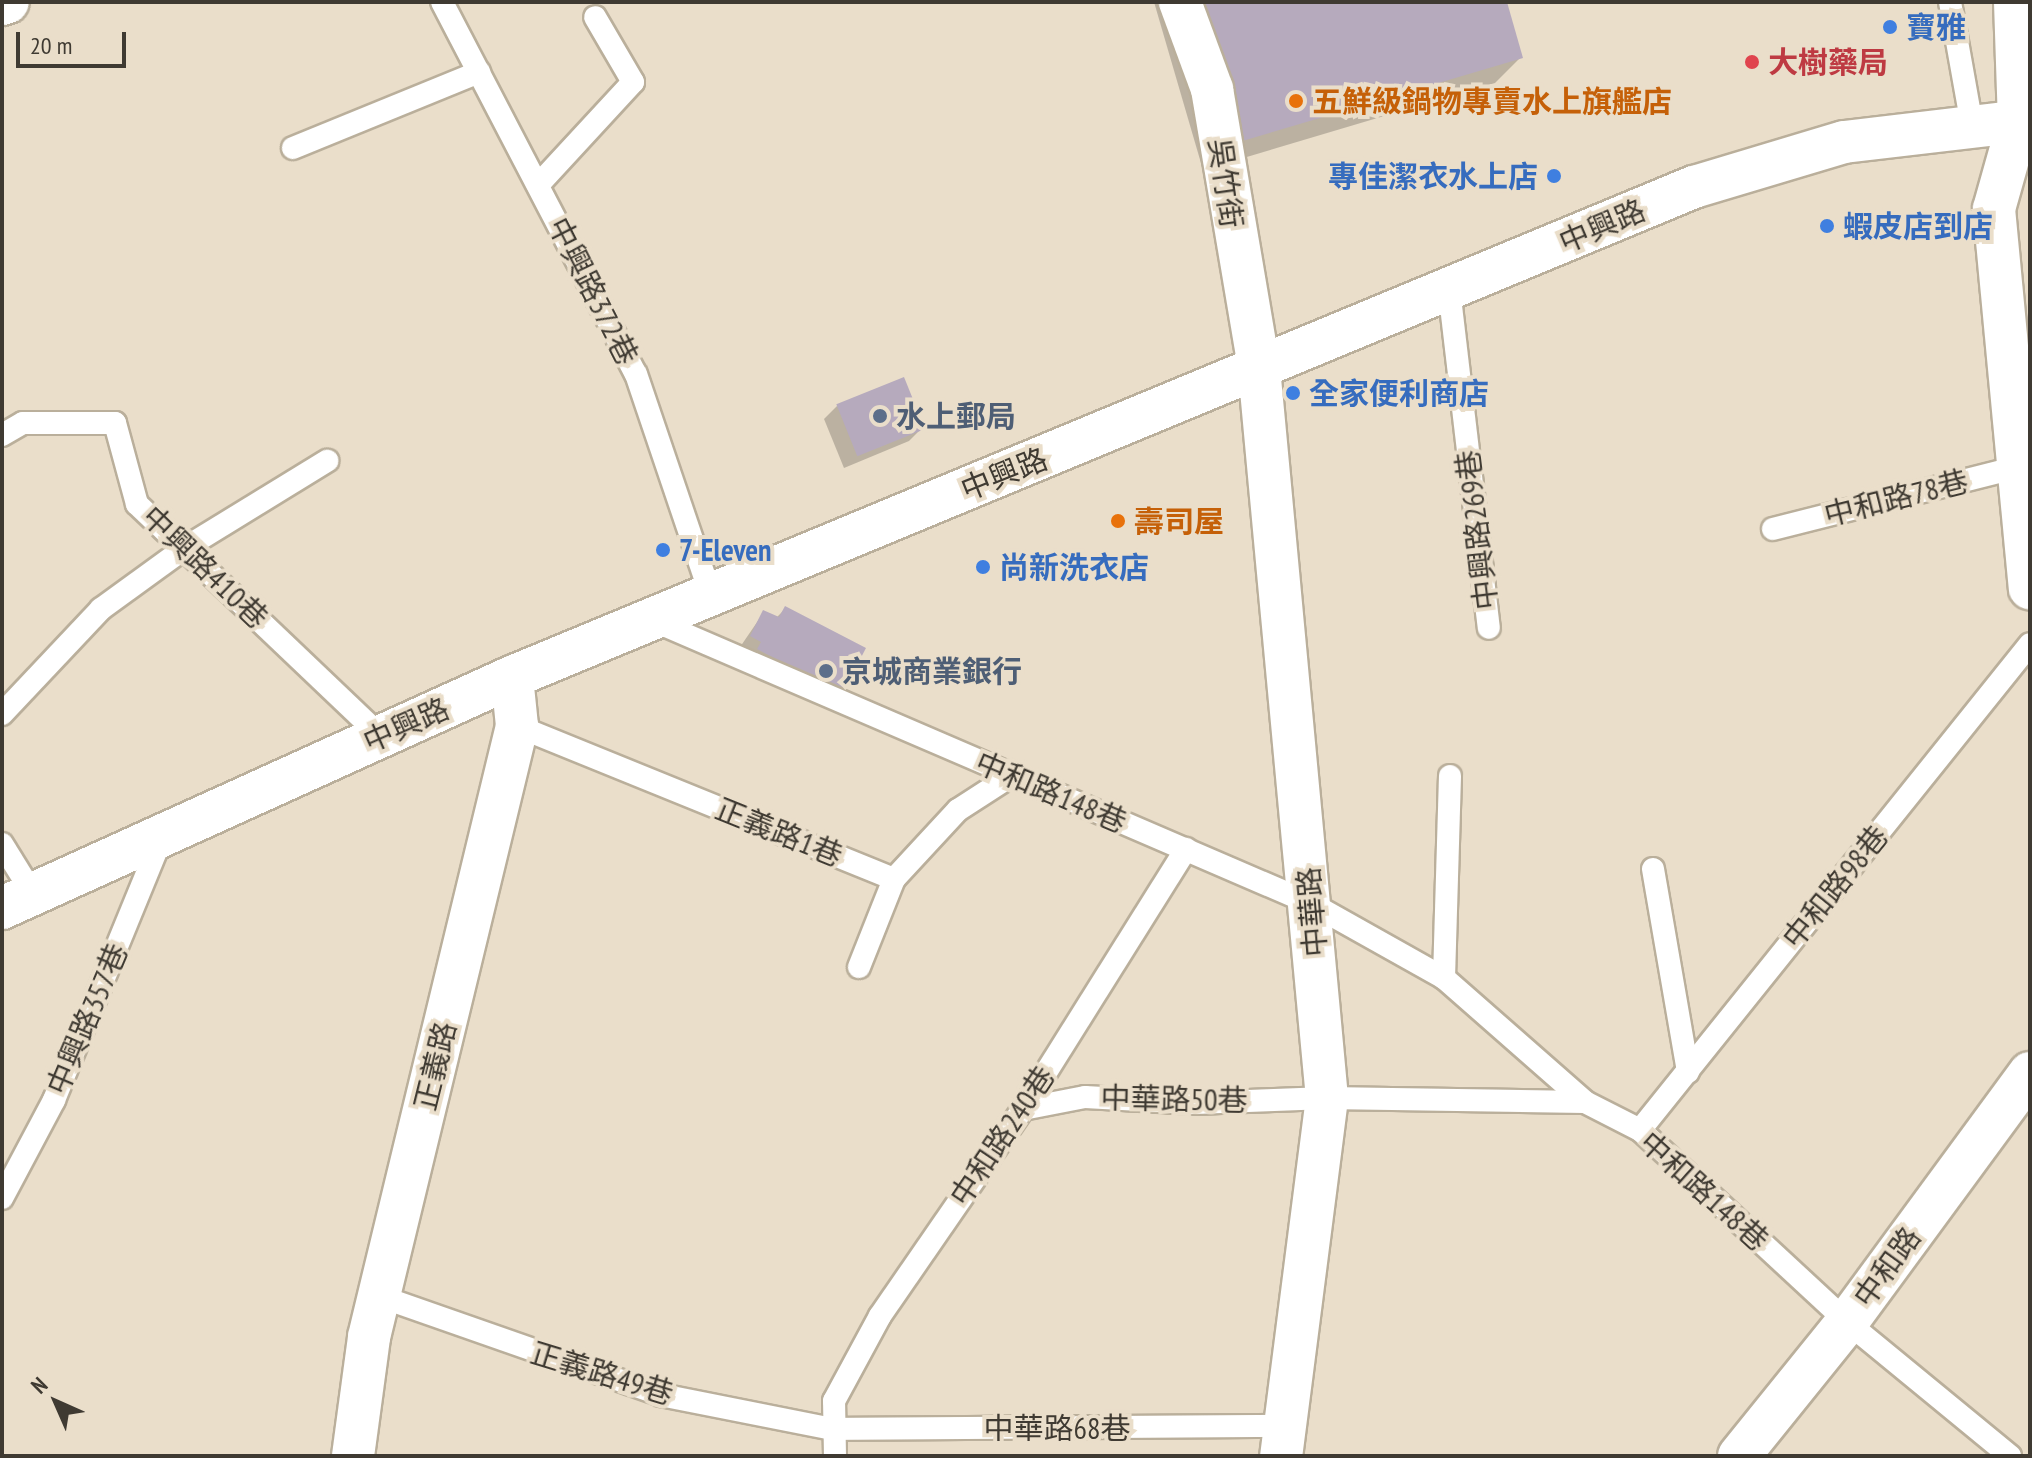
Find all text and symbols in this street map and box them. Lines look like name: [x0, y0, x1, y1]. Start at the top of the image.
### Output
place label: 寶雅: [1906, 9, 1966, 45]
scale bar: [20, 16, 130, 66]
marker: 寶雅: [1881, 18, 1899, 36]
text: 20 m: [30, 30, 72, 61]
place label: 大樹藥局: [1768, 44, 1888, 80]
marker: 大樹藥局: [1743, 53, 1761, 71]
place label: 五鮮級鍋物專賣水上旗艦店: [1312, 83, 1672, 119]
marker: 五鮮級鍋物專賣水上旗艦店: [1287, 92, 1305, 110]
street label: 吳竹街: [1202, 136, 1250, 230]
place label: 專佳潔衣水上店: [1328, 158, 1538, 194]
marker: 專佳潔衣水上店: [1545, 167, 1563, 185]
street label: 中興路: [1554, 192, 1650, 260]
place label: 蝦皮店到店: [1843, 208, 1993, 244]
street label: 中興路372巷: [541, 211, 645, 371]
marker: 蝦皮店到店: [1818, 217, 1836, 235]
place label: 全家便利商店: [1309, 375, 1489, 411]
marker: 全家便利商店: [1284, 384, 1302, 402]
place label: 水上郵局: [896, 398, 1016, 434]
marker: 水上郵局: [871, 407, 889, 425]
street label: 中興路: [956, 440, 1052, 508]
street label: 中興路269巷: [1449, 448, 1505, 612]
street label: 中和路78巷: [1820, 463, 1972, 533]
street label: 中興路410巷: [135, 498, 275, 636]
place label: 壽司屋: [1134, 503, 1224, 539]
marker: 壽司屋: [1109, 512, 1127, 530]
place label: 7-Eleven: [679, 532, 772, 568]
marker: 7-Eleven: [654, 541, 672, 559]
place label: 尚新洗衣店: [999, 549, 1149, 585]
marker: 尚新洗衣店: [974, 558, 992, 576]
place label: 京城商業銀行: [842, 653, 1022, 689]
marker: 京城商業銀行: [817, 662, 835, 680]
street label: 中興路: [358, 690, 454, 760]
street label: 中和路148巷: [970, 744, 1132, 840]
street label: 正義路1巷: [710, 790, 848, 874]
street label: 中和路98巷: [1775, 819, 1895, 955]
street label: 中華路: [1290, 866, 1334, 958]
street label: 中興路357巷: [39, 938, 135, 1100]
street label: 正義路: [407, 1018, 463, 1114]
street label: 中和路240巷: [942, 1059, 1062, 1213]
street label: 中華路50巷: [1100, 1080, 1248, 1118]
street label: 中和路148巷: [1632, 1124, 1776, 1258]
street label: 中和路: [1846, 1220, 1928, 1314]
street label: 正義路49巷: [526, 1334, 678, 1412]
north arrow: [16, 1362, 96, 1442]
text: N: [25, 1371, 53, 1399]
street label: 中華路68巷: [984, 1410, 1130, 1446]

